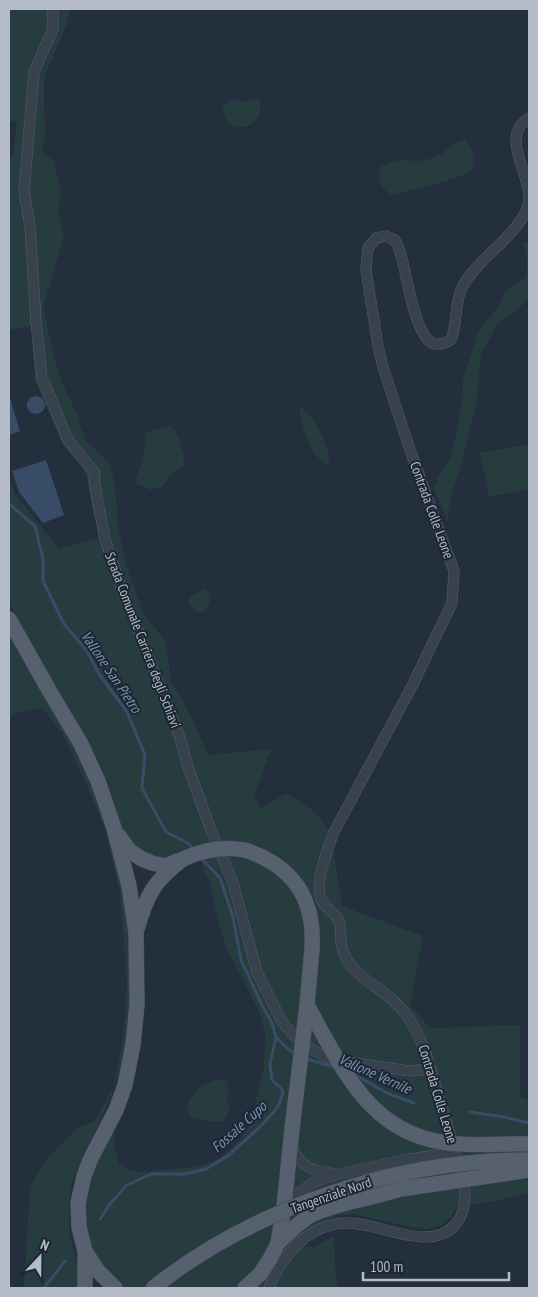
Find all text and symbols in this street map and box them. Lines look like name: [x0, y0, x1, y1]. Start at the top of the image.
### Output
street label: Contrada Colle Leone: [406, 459, 458, 561]
street label: Strada Comunale Carriera degli Schiavi: [101, 550, 185, 730]
water label: Vallone San Pietro: [77, 627, 147, 718]
street label: Contrada Colle Leone: [414, 1042, 462, 1146]
water label: Vallone Vernile: [336, 1049, 415, 1098]
water label: Fossale Cupo: [207, 1096, 271, 1156]
street label: Tangenziale Nord: [288, 1173, 374, 1217]
north arrow: [15, 1232, 65, 1282]
text: N: [38, 1235, 52, 1255]
scale bar: [363, 1250, 509, 1282]
text: 100 m: [370, 1257, 403, 1276]

